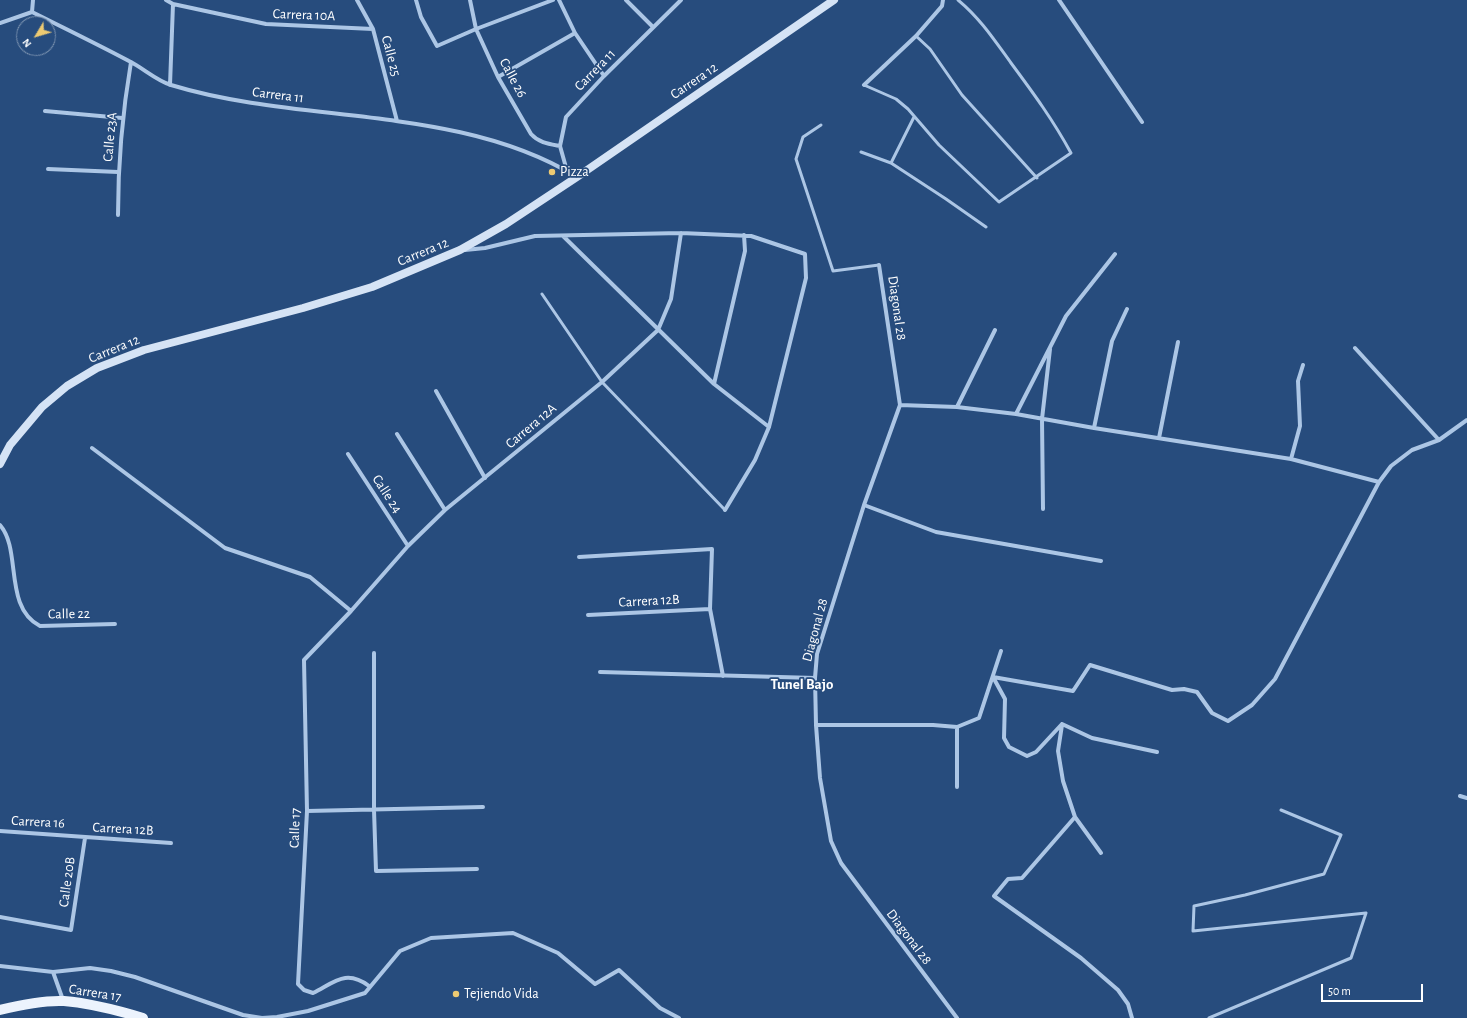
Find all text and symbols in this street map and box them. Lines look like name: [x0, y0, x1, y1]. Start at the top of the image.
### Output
street label: Carrera 10A: [272, 6, 336, 24]
north arrow: [16, 16, 56, 56]
street label: Calle 25: [377, 34, 405, 78]
text: N: [20, 37, 34, 49]
street label: Carrera 11: [571, 46, 619, 94]
street label: Calle 26: [496, 55, 530, 101]
street label: Carrera 12: [667, 59, 721, 103]
street label: Carrera 11: [251, 84, 305, 106]
street label: Calle 23A: [99, 112, 121, 162]
place label: Pizza: [560, 164, 589, 180]
marker: Pizza: [547, 167, 557, 177]
street label: Carrera 12: [395, 234, 451, 270]
street label: Diagonal 28: [884, 275, 910, 341]
street label: Carrera 12: [86, 331, 142, 367]
street label: Carrera 12A: [502, 400, 560, 452]
street label: Calle 24: [368, 472, 406, 516]
street label: Carrera 12B: [618, 591, 680, 611]
street label: Diagonal 28: [798, 596, 832, 664]
street label: Calle 22: [48, 605, 90, 623]
district label: Tunel Bajo: [770, 675, 834, 693]
street label: Calle 17: [286, 808, 304, 848]
street label: Carrera 16: [11, 812, 65, 832]
street label: Carrera 12B: [92, 819, 154, 839]
street label: Calle 20B: [55, 856, 79, 908]
street label: Diagonal 28: [883, 906, 935, 968]
scale bar: [1323, 976, 1425, 1002]
street label: Carrera 17: [68, 981, 122, 1005]
text: 50 m: [1328, 985, 1351, 997]
place label: Tejiendo Vida: [464, 986, 539, 1002]
marker: Tejiendo Vida: [451, 989, 461, 999]

